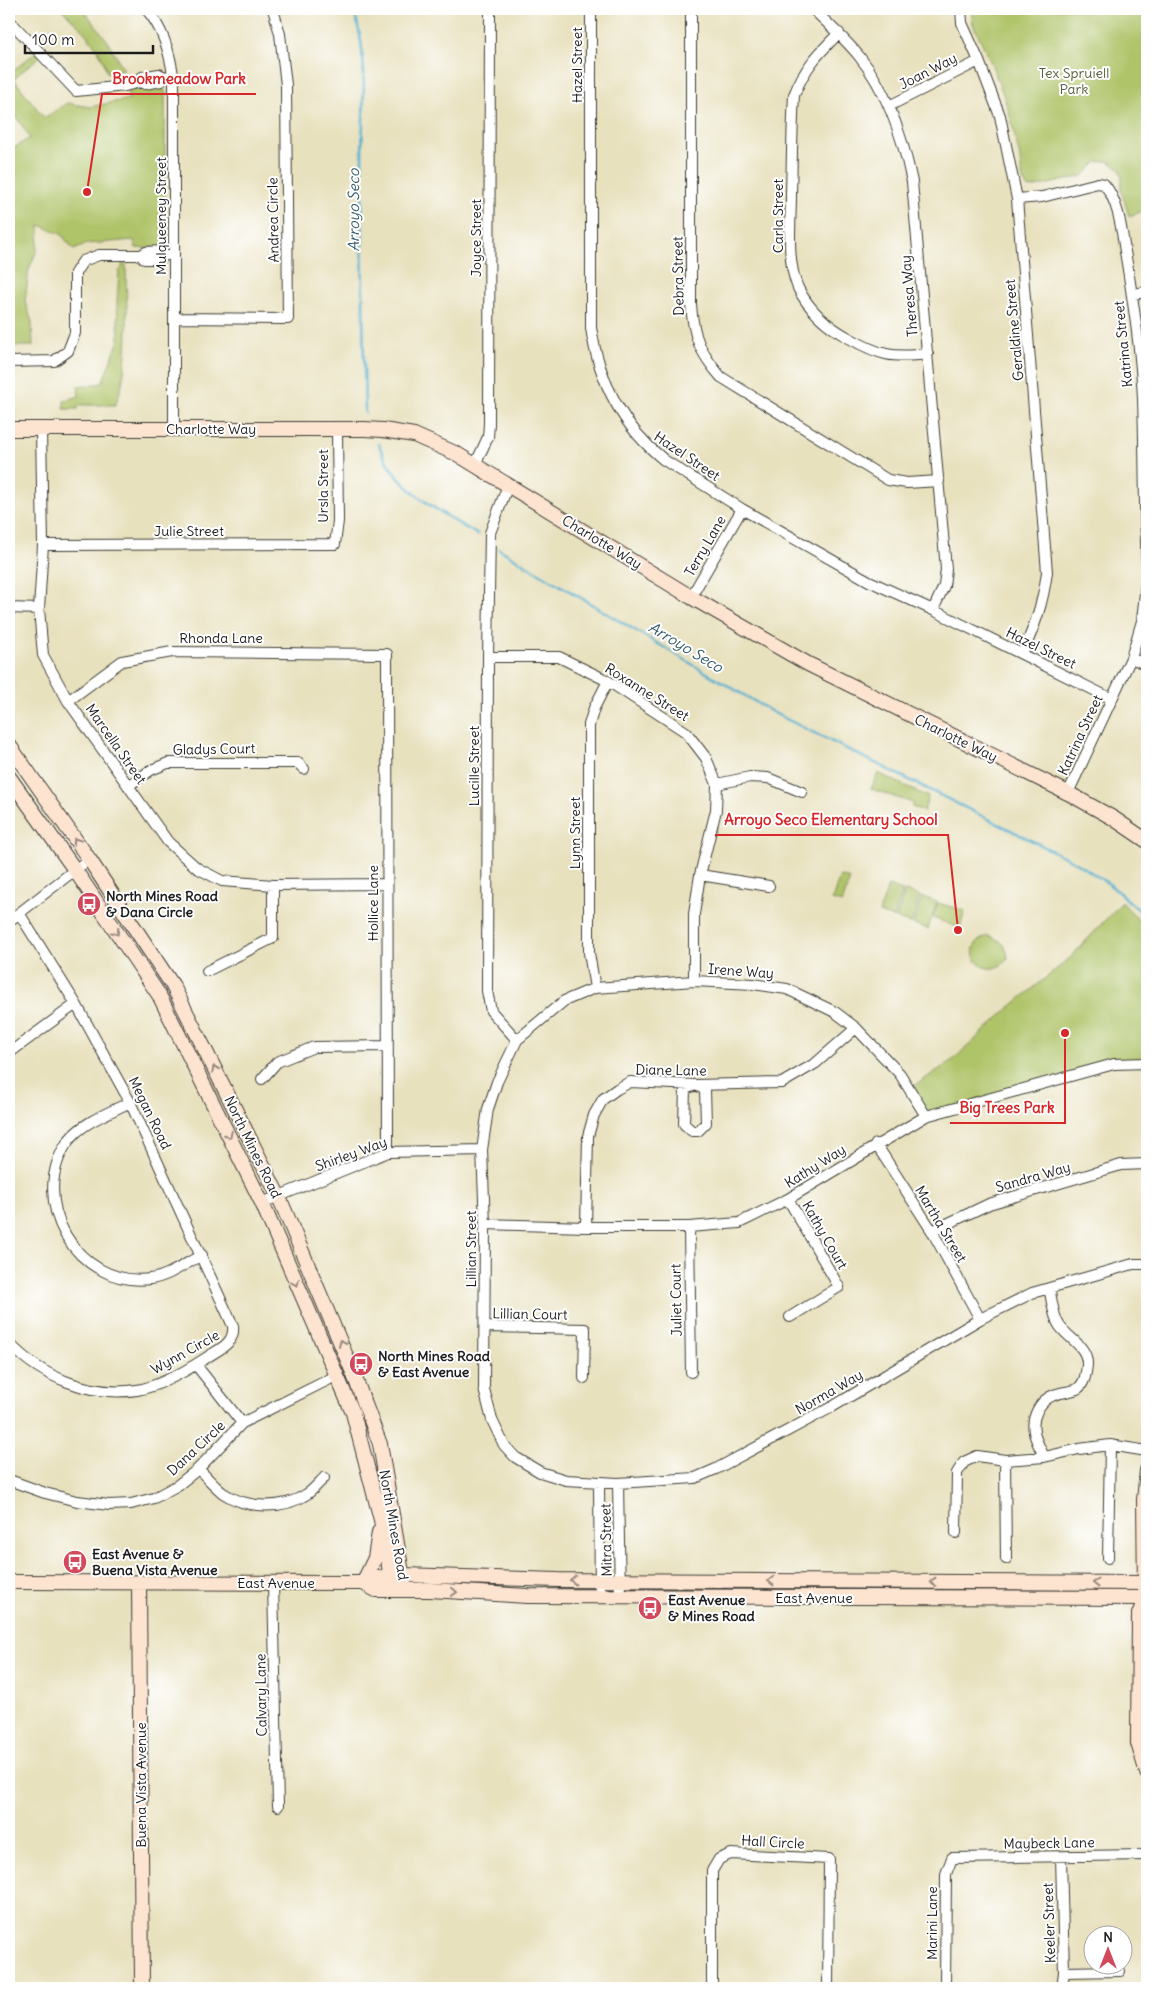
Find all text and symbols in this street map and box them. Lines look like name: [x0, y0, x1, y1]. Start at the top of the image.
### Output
scale bar: [25, 22, 152, 54]
street label: Hazel Street: [568, 27, 586, 103]
text: 100 m: [32, 30, 74, 49]
street label: Joan Way: [896, 49, 960, 93]
callout: Brookmeadow Park: [102, 64, 256, 94]
park label: Tex Spruiell Park: [1039, 64, 1109, 98]
text: Brookmeadow Park: [112, 69, 246, 88]
street label: Mulqueeney Street: [152, 157, 170, 275]
water label: Arroyo Seco: [344, 167, 363, 252]
street label: Andrea Circle: [263, 177, 283, 263]
street label: Carla Street: [769, 178, 787, 253]
street label: Joyce Street: [467, 199, 485, 277]
street label: Debra Street: [668, 236, 688, 316]
street label: Theresa Way: [896, 255, 922, 337]
street label: Geraldine Street: [1001, 278, 1027, 382]
street label: Katrina Street: [1109, 300, 1136, 388]
street label: Charlotte Way: [166, 420, 256, 438]
street label: Hazel Street: [651, 427, 724, 485]
street label: Ursla Street: [314, 449, 332, 523]
street label: Charlotte Way: [559, 511, 645, 573]
street label: Terry Lane: [680, 512, 730, 580]
street label: Julie Street: [154, 522, 224, 540]
water label: Arroyo Seco: [646, 617, 728, 677]
street label: Hazel Street: [1003, 623, 1079, 673]
street label: Rhonda Lane: [179, 629, 263, 647]
street label: Roxanne Street: [602, 659, 693, 725]
street label: Katrina Street: [1053, 692, 1107, 778]
street label: Marcella Street: [82, 700, 151, 788]
street label: Charlotte Way: [912, 710, 1000, 766]
street label: Lucille Street: [465, 726, 483, 806]
street label: Gladys Court: [173, 739, 256, 759]
street label: Lynn Street: [566, 797, 584, 869]
callout: Arroyo Seco Elementary School: [715, 805, 948, 835]
text: Arroyo Seco Elementary School: [724, 810, 938, 830]
one-way arrow: [73, 837, 82, 847]
street label: Hollice Lane: [364, 865, 382, 941]
place label: North Mines Road & Dana Circle: [106, 887, 219, 921]
bus stop icon: North Mines Road & Dana Circle: [76, 891, 102, 917]
one-way arrow: [110, 927, 120, 936]
street label: Irene Way: [707, 960, 775, 982]
street label: Diane Lane: [635, 1060, 707, 1080]
one-way arrow: [211, 1065, 221, 1074]
street label: Megan Road: [125, 1074, 175, 1152]
street label: North Mines Road: [220, 1093, 286, 1201]
callout: Big Trees Park: [950, 1093, 1065, 1123]
text: Big Trees Park: [959, 1098, 1055, 1118]
one-way arrow: [222, 1130, 233, 1139]
street label: Shirley Way: [313, 1133, 389, 1175]
street label: Kathy Way: [781, 1140, 849, 1192]
street label: Sandra Way: [993, 1158, 1073, 1196]
street label: Martha Street: [911, 1182, 971, 1266]
street label: Kathy Court: [798, 1198, 852, 1273]
street label: Lillian Street: [462, 1210, 480, 1287]
street label: Juliet Court: [666, 1263, 686, 1337]
one-way arrow: [290, 1278, 301, 1287]
street label: Lillian Court: [492, 1304, 568, 1324]
street label: Wynn Circle: [148, 1326, 222, 1378]
one-way arrow: [337, 1339, 348, 1348]
place label: North Mines Road & East Avenue: [378, 1347, 491, 1381]
bus stop icon: North Mines Road & East Avenue: [348, 1351, 374, 1377]
street label: Norma Way: [792, 1365, 866, 1419]
street label: Dana Circle: [163, 1416, 229, 1480]
street label: North Mines Road: [375, 1468, 413, 1582]
street label: Mitra Street: [596, 1503, 616, 1577]
place label: East Avenue & Buena Vista Avenue: [92, 1545, 218, 1579]
bus stop icon: East Avenue & Buena Vista Avenue: [62, 1549, 88, 1575]
street label: East Avenue: [237, 1574, 315, 1592]
one-way arrow: [569, 1575, 576, 1585]
one-way arrow: [766, 1576, 774, 1586]
one-way arrow: [929, 1577, 936, 1587]
one-way arrow: [1091, 1578, 1099, 1588]
one-way arrow: [450, 1586, 458, 1597]
street label: East Avenue: [775, 1589, 853, 1607]
place label: East Avenue & Mines Road: [668, 1591, 755, 1625]
bus stop icon: East Avenue & Mines Road: [637, 1595, 663, 1621]
street label: Calvary Lane: [251, 1653, 271, 1737]
street label: Buena Vista Avenue: [132, 1722, 150, 1848]
street label: Hall Circle: [741, 1831, 805, 1853]
street label: Maybeck Lane: [1003, 1833, 1095, 1853]
street label: Keeler Street: [1039, 1882, 1059, 1964]
street label: Marini Lane: [923, 1886, 941, 1960]
north arrow: [1084, 1924, 1134, 1974]
text: N: [1103, 1928, 1113, 1946]

